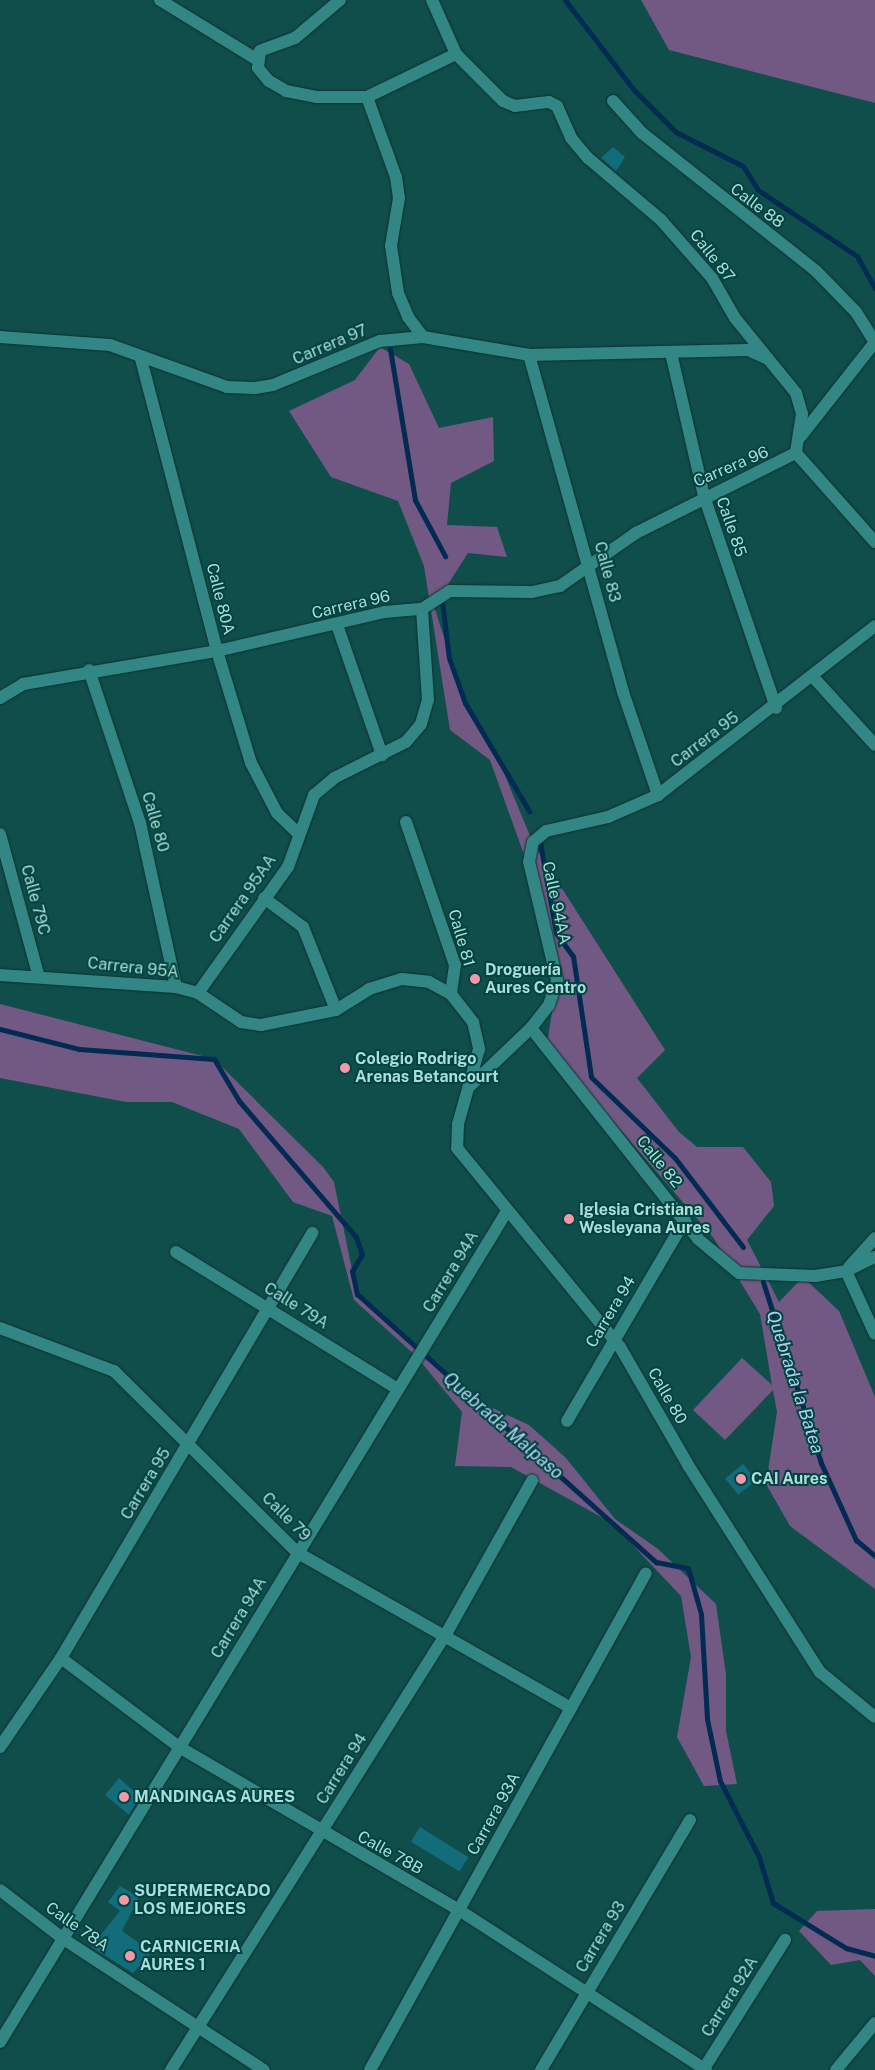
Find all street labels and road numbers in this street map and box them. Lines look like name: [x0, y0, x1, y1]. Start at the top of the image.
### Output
street label: Calle 88: [726, 180, 788, 232]
street label: Calle 87: [686, 226, 738, 286]
street label: Carrera 97: [290, 321, 370, 369]
street label: Carrera 96: [691, 443, 771, 491]
street label: Calle 85: [712, 494, 750, 560]
street label: Calle 83: [590, 540, 624, 604]
street label: Calle 80A: [202, 561, 238, 637]
street label: Carrera 96: [310, 587, 392, 623]
street label: Carrera 95: [667, 708, 743, 772]
street label: Calle 80: [137, 790, 173, 854]
street label: Carrera 95AA: [206, 851, 280, 947]
street label: Calle 94AA: [538, 860, 574, 946]
street label: Calle 79C: [16, 863, 54, 937]
street label: Calle 81: [444, 907, 478, 969]
street label: Carrera 95A: [86, 954, 180, 982]
street label: Calle 82: [632, 1132, 686, 1192]
street label: Carrera 94A: [419, 1228, 483, 1316]
street label: Carrera 94: [582, 1273, 640, 1351]
street label: Calle 79A: [260, 1279, 332, 1333]
street label: Calle 80: [643, 1364, 691, 1428]
street label: Carrera 95: [117, 1445, 175, 1523]
street label: Calle 79: [258, 1489, 314, 1545]
street label: Carrera 94A: [207, 1574, 271, 1662]
street label: Carrera 94: [313, 1730, 371, 1808]
street label: Carrera 93A: [463, 1769, 525, 1859]
street label: Calle 78B: [354, 1827, 426, 1879]
street label: Calle 78A: [42, 1898, 112, 1956]
street label: Carrera 93: [572, 1898, 630, 1976]
street label: Carrera 92A: [698, 1953, 762, 2041]

